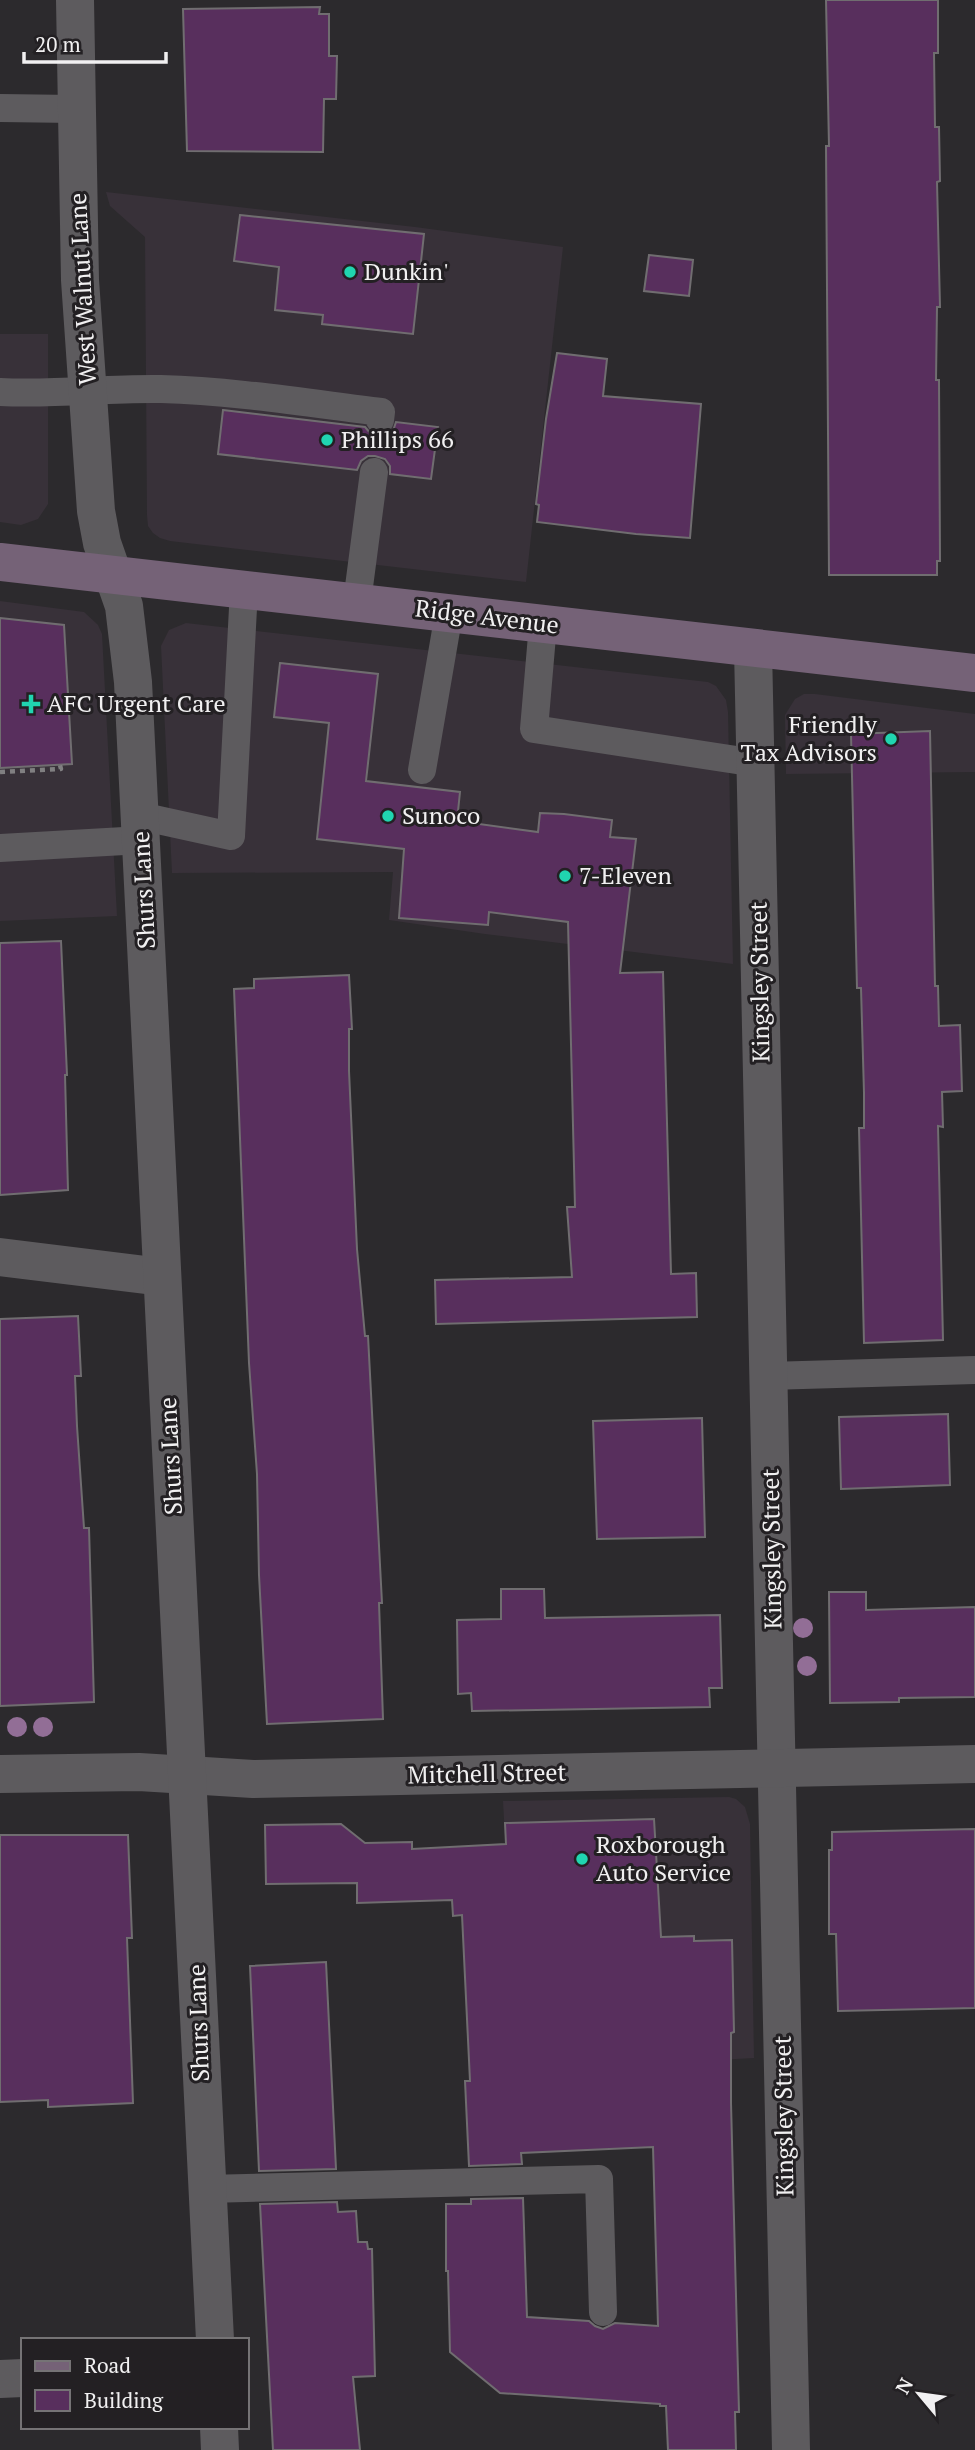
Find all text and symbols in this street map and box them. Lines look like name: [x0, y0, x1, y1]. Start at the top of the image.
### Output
scale bar: [24, 21, 166, 65]
text: 20 m: [35, 30, 81, 58]
street label: West Walnut Lane: [61, 192, 103, 386]
place label: Dunkin': [364, 255, 448, 287]
marker: Dunkin': [342, 264, 358, 280]
place label: Phillips 66: [341, 423, 454, 455]
marker: Phillips 66: [319, 432, 335, 448]
street label: Ridge Avenue: [413, 591, 561, 641]
place label: AFC Urgent Care: [47, 687, 226, 719]
marker: AFC Urgent Care: [21, 694, 41, 714]
place label: Friendly Tax Advisors: [741, 708, 878, 768]
marker: Friendly Tax Advisors: [883, 731, 899, 747]
place label: Sunoco: [402, 799, 480, 831]
marker: Sunoco: [380, 808, 396, 824]
street label: Shurs Lane: [124, 830, 162, 950]
place label: 7-Eleven: [579, 859, 672, 891]
marker: 7-Eleven: [557, 868, 573, 884]
street label: Kingsley Street: [742, 901, 776, 1063]
street label: Shurs Lane: [151, 1396, 189, 1516]
street label: Kingsley Street: [754, 1468, 788, 1630]
street label: Mitchell Street: [407, 1756, 567, 1790]
place label: Roxborough Auto Service: [596, 1828, 731, 1888]
marker: Roxborough Auto Service: [574, 1851, 590, 1867]
street label: Shurs Lane: [180, 1964, 216, 2082]
street label: Kingsley Street: [766, 2035, 800, 2197]
legend: [21, 2338, 248, 2429]
text: Road: [84, 2351, 131, 2379]
north arrow: [884, 2359, 954, 2429]
text: N: [889, 2373, 918, 2398]
text: Building: [84, 2386, 164, 2414]

